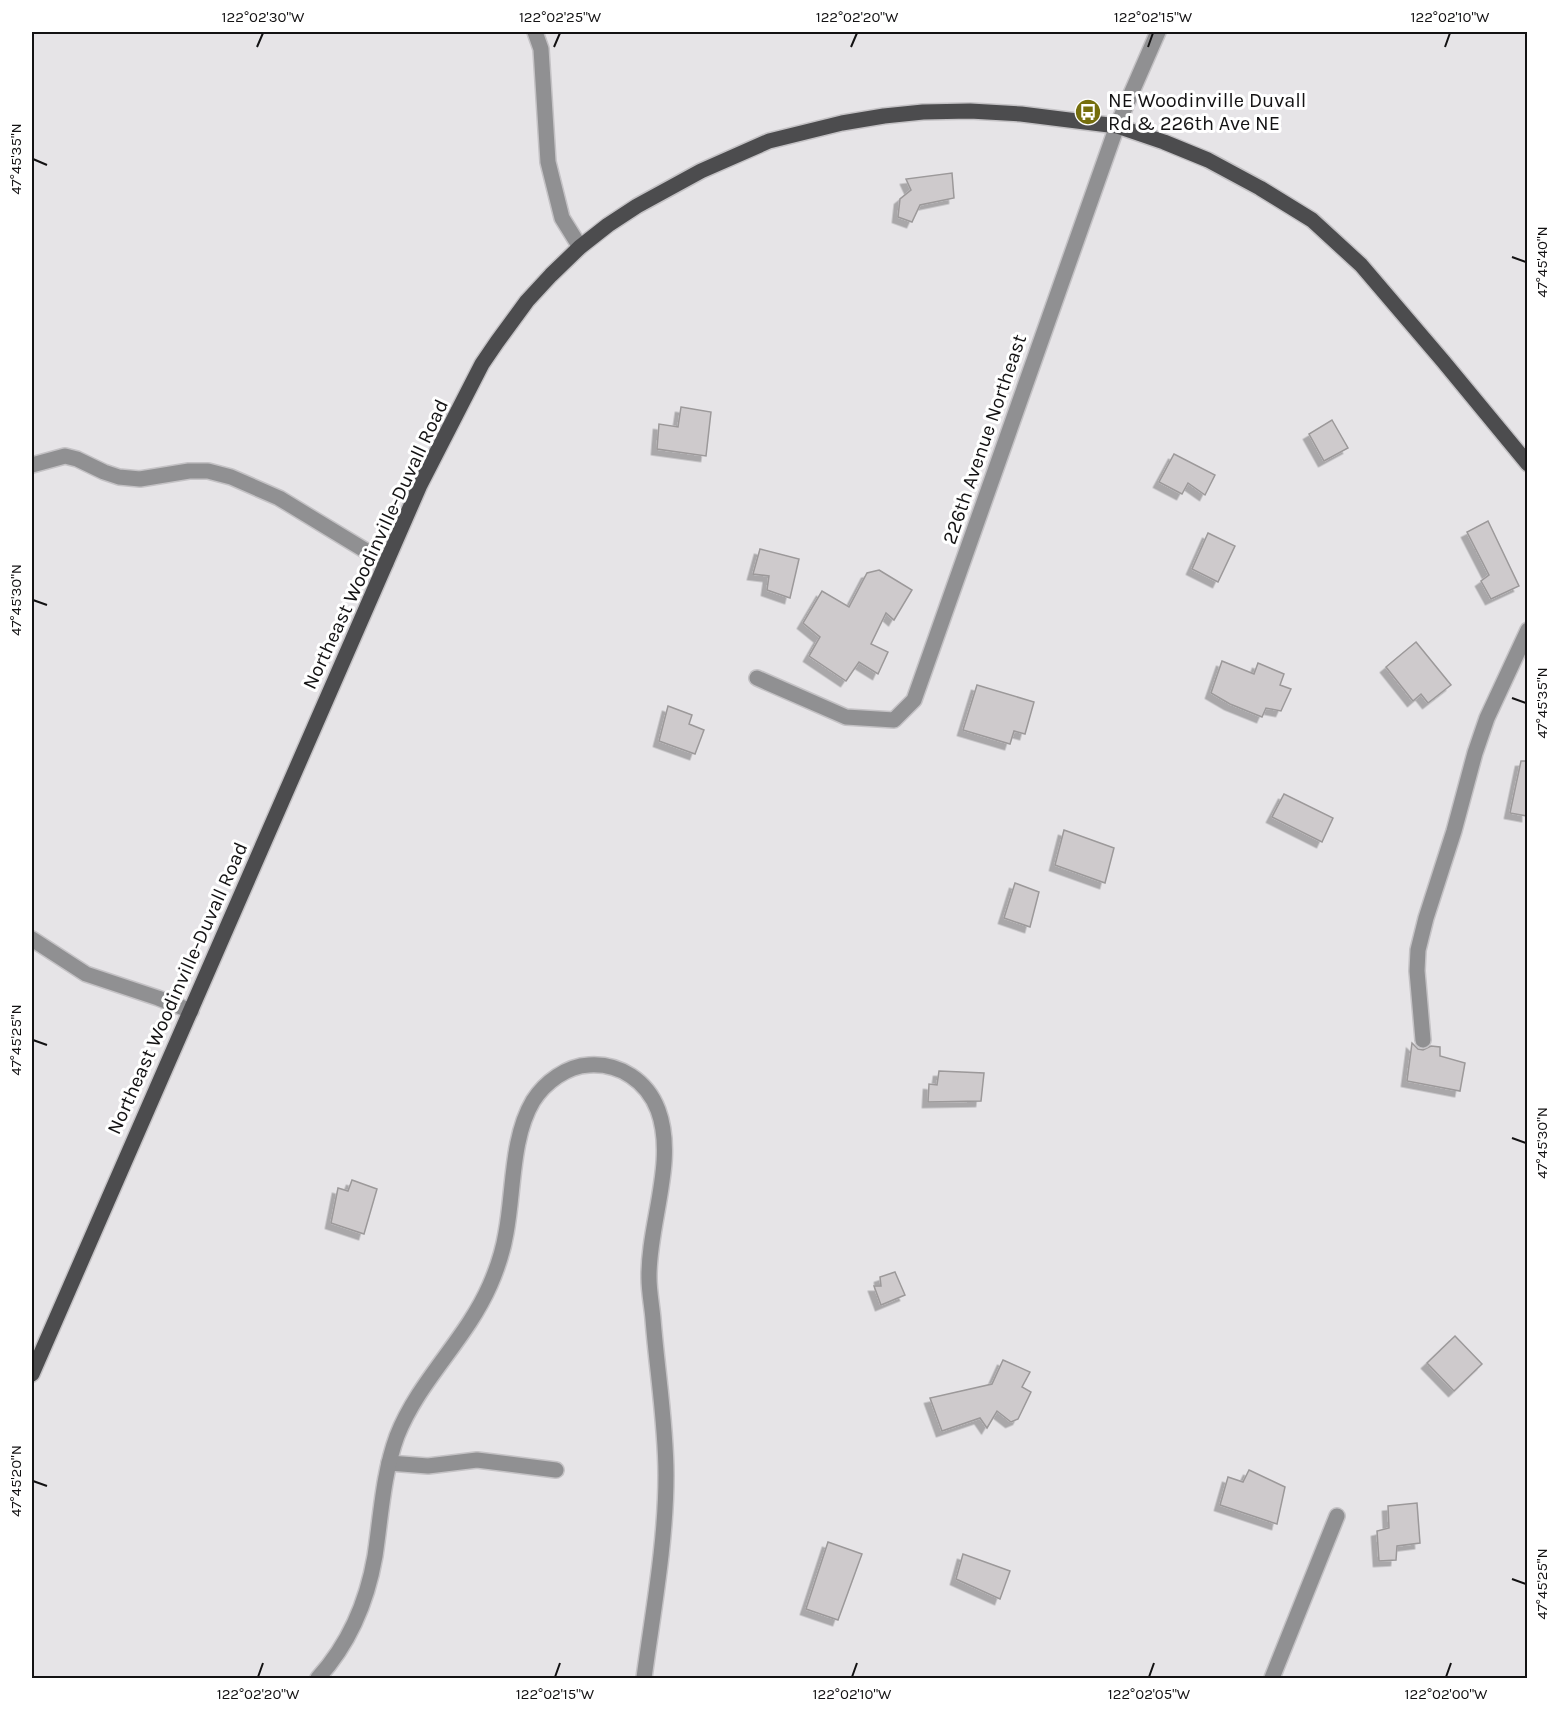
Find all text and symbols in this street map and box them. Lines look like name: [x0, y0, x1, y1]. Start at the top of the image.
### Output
text: 122°02'30"W: [222, 8, 305, 26]
text: 122°02'25"W: [519, 8, 602, 26]
text: 122°02'20"W: [816, 8, 899, 26]
text: 122°02'15"W: [1114, 8, 1193, 26]
text: 122°02'10"W: [1411, 8, 1490, 26]
place label: NE Woodinville Duvall Rd & 226th Ave NE: [1108, 89, 1306, 135]
bus stop icon: NE Woodinville Duvall Rd & 226th Ave NE: [1073, 97, 1103, 127]
text: 47°45'35"N: [7, 123, 25, 195]
text: 47°45'40"N: [1533, 226, 1551, 298]
street label: 226th Avenue Northeast: [938, 331, 1031, 547]
street label: Northeast Woodinville-Duvall Road: [298, 396, 453, 693]
text: 47°45'30"N: [7, 564, 25, 636]
text: 47°45'35"N: [1533, 667, 1551, 739]
street label: Northeast Woodinville-Duvall Road: [102, 839, 252, 1138]
text: 47°45'25"N: [7, 1004, 25, 1076]
text: 47°45'30"N: [1533, 1107, 1551, 1179]
text: 47°45'20"N: [7, 1445, 25, 1517]
text: 47°45'25"N: [1533, 1548, 1551, 1620]
text: 122°02'20"W: [217, 1685, 300, 1703]
text: 122°02'15"W: [516, 1685, 595, 1703]
text: 122°02'10"W: [813, 1685, 892, 1703]
text: 122°02'05"W: [1108, 1685, 1191, 1703]
text: 122°02'00"W: [1405, 1685, 1488, 1703]

